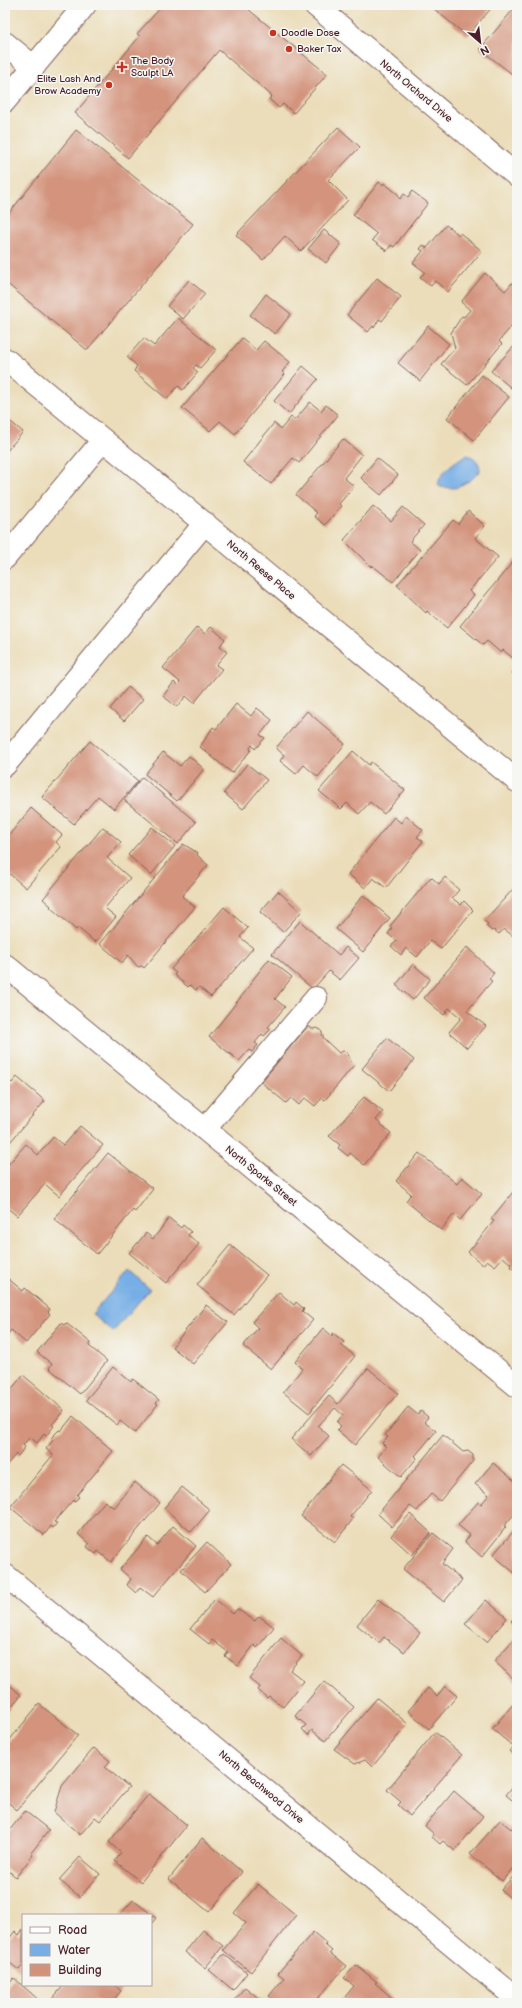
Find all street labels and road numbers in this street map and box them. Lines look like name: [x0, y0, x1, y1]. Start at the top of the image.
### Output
street label: North Orchard Drive: [377, 57, 455, 125]
street label: North Reese Place: [224, 538, 298, 602]
street label: North Sparks Street: [223, 1143, 299, 1209]
street label: North Beachwood Drive: [216, 1748, 306, 1826]

